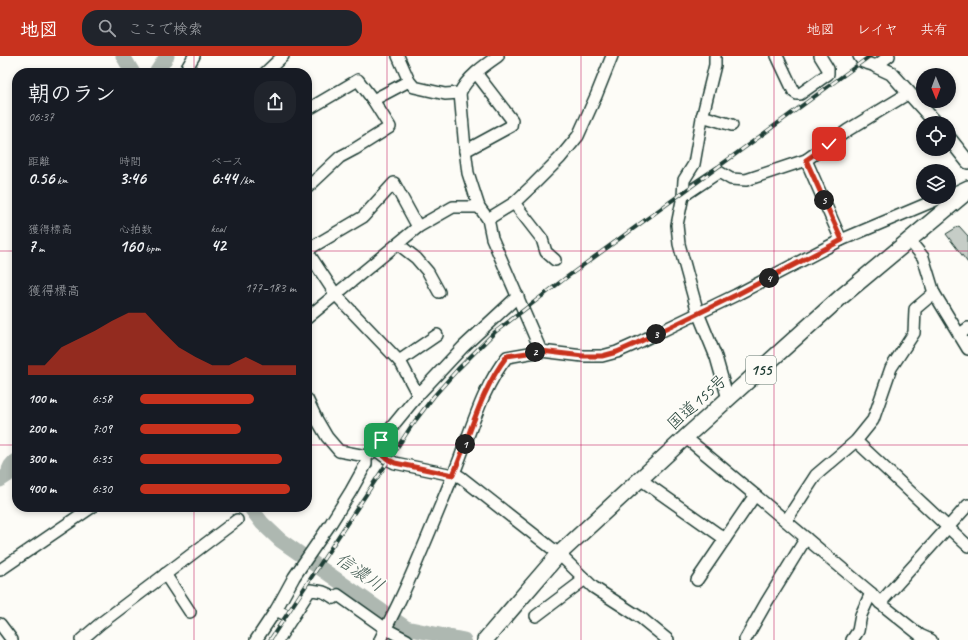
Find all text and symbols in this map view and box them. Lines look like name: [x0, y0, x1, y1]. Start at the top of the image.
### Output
search box: [82, 10, 362, 46]
icon: search: [96, 17, 118, 39]
text: 地図: [20, 18, 58, 42]
text: ここで検索: [128, 20, 203, 39]
text: 地図: [807, 21, 835, 38]
text: レイヤ: [857, 21, 898, 38]
text: 共有: [920, 21, 948, 38]
north arrow: [916, 68, 956, 108]
map controls: [916, 68, 956, 204]
text: 朝のラン: [28, 80, 116, 108]
button: share: [254, 81, 296, 123]
text: 06:37: [28, 109, 54, 125]
button: locate: [916, 116, 956, 156]
pin: [812, 127, 846, 161]
icon: check: [818, 133, 840, 155]
text: 距離: [28, 154, 50, 168]
text: 時間: [119, 154, 141, 168]
text: ペース: [211, 154, 243, 168]
button: layers: [916, 164, 956, 204]
text: 0.56: [28, 168, 54, 189]
text: 3:46: [119, 168, 146, 189]
text: 6:44: [211, 168, 237, 189]
text: km: [54, 173, 68, 187]
text: /km: [237, 173, 254, 187]
pin: 5: [814, 190, 834, 210]
text: 5: [822, 193, 826, 207]
text: kcal: [211, 221, 225, 235]
text: 獲得標高: [28, 222, 72, 236]
text: 心拍数: [119, 222, 152, 236]
text: 42: [211, 235, 226, 256]
text: 7: [28, 236, 36, 257]
text: 160: [119, 236, 143, 257]
text: m: [36, 241, 44, 255]
text: bpm: [143, 241, 160, 255]
pin: 4: [759, 268, 779, 288]
text: 4: [767, 271, 771, 285]
text: 177–183 m: [245, 280, 296, 296]
text: 獲得標高: [28, 283, 80, 299]
pin: 3: [646, 324, 666, 344]
text: 3: [654, 327, 658, 341]
pin: 2: [525, 342, 545, 362]
text: 2: [533, 345, 537, 359]
road number: 155: [746, 356, 776, 384]
street label: 国道155号: [662, 369, 732, 435]
text: 100 m: [28, 391, 56, 407]
text: 6:58: [92, 391, 112, 407]
text: 200 m: [28, 421, 56, 437]
text: 7:09: [92, 421, 112, 437]
pin: [364, 423, 398, 457]
icon: arrive: [370, 429, 392, 451]
pin: 1: [455, 434, 475, 454]
text: 1: [463, 437, 467, 451]
text: 300 m: [28, 451, 56, 467]
text: 6:35: [92, 451, 112, 467]
text: 400 m: [28, 481, 56, 497]
text: 6:30: [92, 481, 112, 497]
water label: 信濃川: [332, 548, 388, 596]

